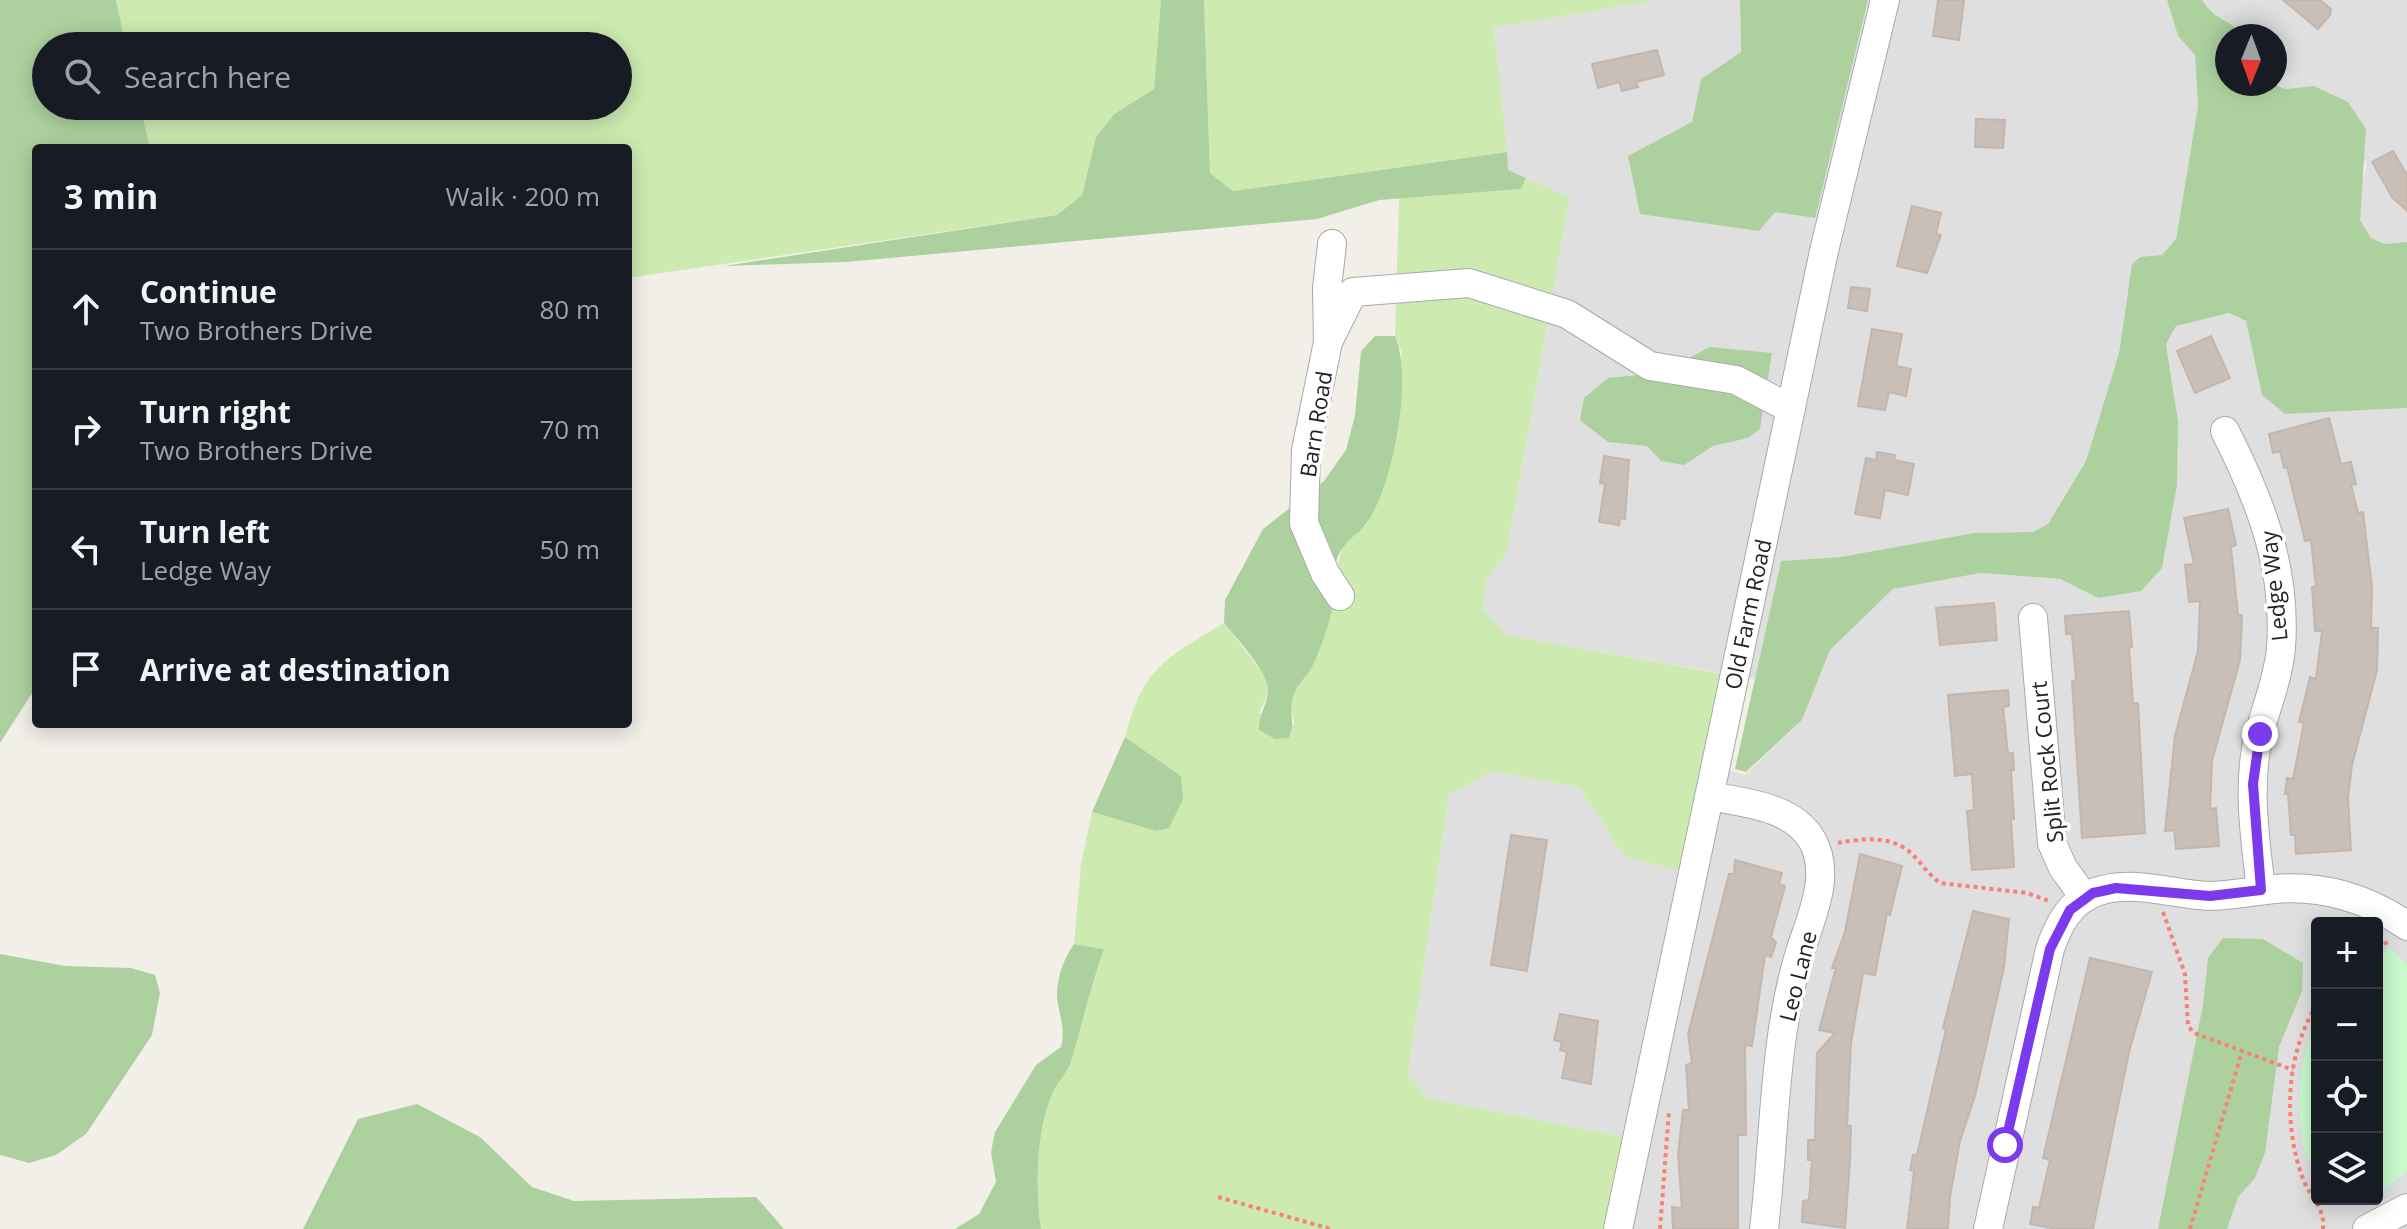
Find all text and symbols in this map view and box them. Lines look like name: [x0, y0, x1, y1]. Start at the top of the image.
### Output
north arrow: [2215, 24, 2287, 96]
search box: [32, 32, 632, 120]
icon: search: [60, 54, 104, 98]
text: Search here: [124, 56, 291, 97]
text: 3 min: [64, 173, 158, 219]
text: Walk · 200 m: [446, 178, 600, 214]
text: Continue: [140, 271, 277, 312]
icon: ahead: [64, 287, 108, 331]
text: 80 m: [539, 291, 600, 327]
text: Two Brothers Drive: [140, 312, 373, 348]
street label: Barn Road: [1292, 369, 1338, 479]
text: Turn right: [140, 391, 291, 432]
icon: right: [64, 407, 108, 451]
text: 70 m: [539, 411, 600, 447]
text: Two Brothers Drive: [140, 432, 373, 468]
text: Turn left: [140, 511, 270, 552]
icon: left: [64, 527, 108, 571]
street label: Ledge Way: [2252, 528, 2294, 643]
text: 50 m: [539, 531, 600, 567]
street label: Old Farm Road: [1716, 536, 1778, 692]
text: Ledge Way: [140, 552, 271, 588]
icon: arrive: [64, 647, 108, 691]
text: Arrive at destination: [140, 649, 451, 690]
street label: Split Rock Court: [2023, 680, 2069, 844]
route end: [2242, 716, 2278, 752]
map controls: [2311, 917, 2383, 1205]
button: +: [2311, 917, 2383, 989]
street label: Leo Lane: [1771, 928, 1823, 1024]
button: −: [2311, 989, 2383, 1061]
button: locate: [2311, 1061, 2383, 1133]
route start: [1987, 1127, 2023, 1163]
button: layers: [2311, 1133, 2383, 1205]

